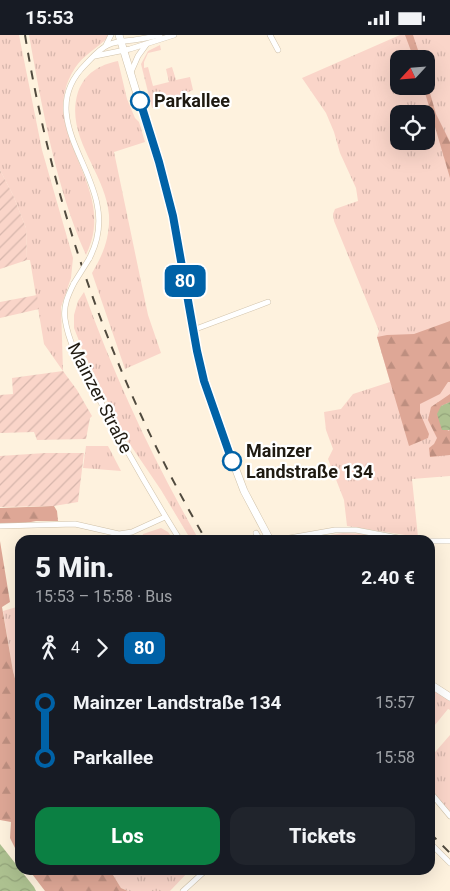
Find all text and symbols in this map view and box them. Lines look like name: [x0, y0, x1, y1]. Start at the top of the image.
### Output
text: 15:53: [25, 6, 74, 29]
north arrow: [390, 50, 435, 95]
map controls: [390, 50, 435, 150]
place label: Parkallee: [154, 90, 230, 111]
marker: Parkallee: [130, 91, 150, 111]
button: locate: [390, 105, 435, 150]
line badge: 80: [162, 265, 208, 297]
text: 80: [175, 270, 195, 291]
street label: Mainzer Straße: [64, 339, 137, 456]
place label: Mainzer Landstraße 134: [246, 440, 373, 482]
marker: Mainzer Landstraße 134: [222, 451, 242, 471]
text: 5 Min.: [35, 551, 114, 584]
text: 2.40 €: [361, 566, 415, 589]
text: 15:53 – 15:58 · Bus: [35, 587, 172, 606]
icon: walk: [35, 634, 63, 662]
icon: forward: [88, 634, 116, 662]
text: 80: [134, 637, 155, 658]
text: 4: [71, 638, 80, 657]
text: Mainzer Landstraße 134: [73, 691, 281, 714]
text: 15:57: [375, 693, 415, 712]
text: Parkallee: [73, 746, 153, 769]
text: 15:58: [375, 748, 415, 767]
button: Los: [35, 807, 220, 865]
button: Tickets: [230, 807, 415, 865]

